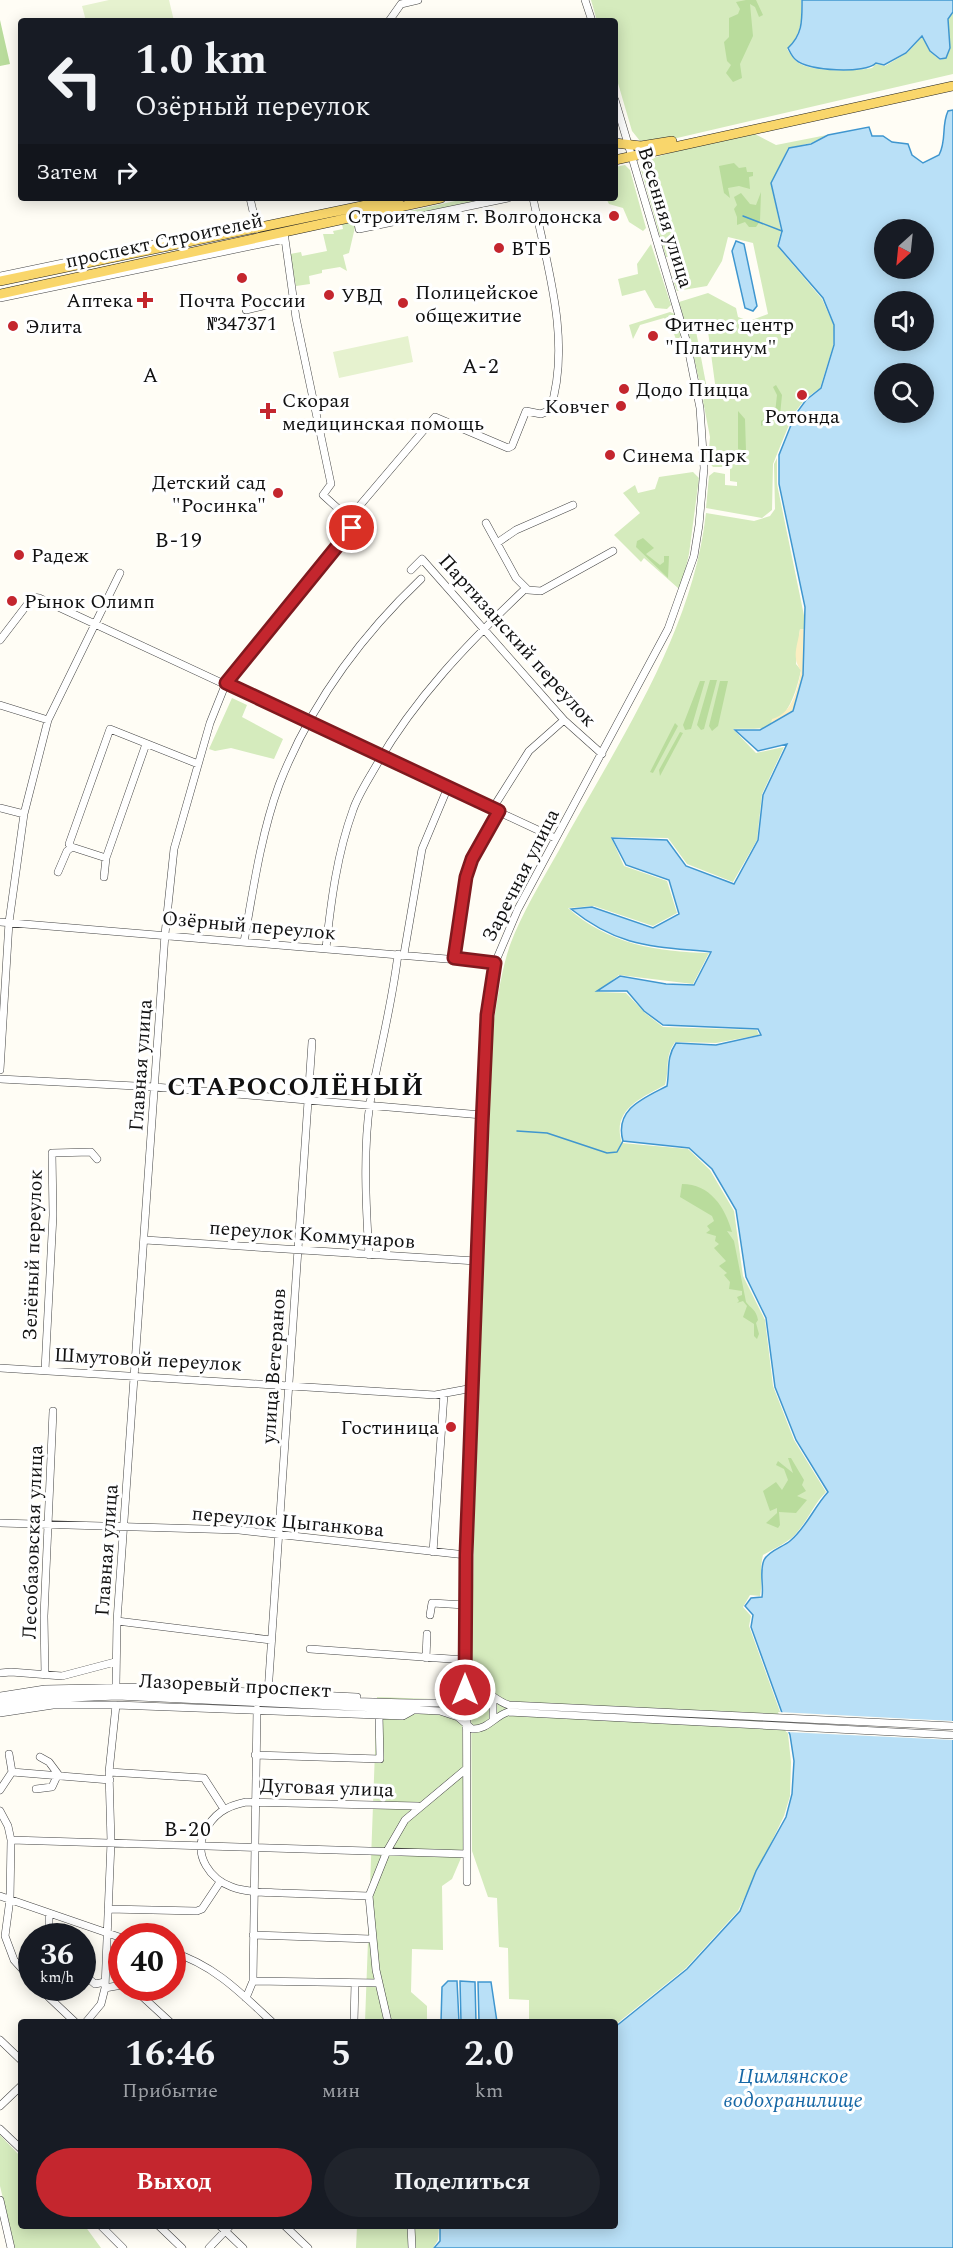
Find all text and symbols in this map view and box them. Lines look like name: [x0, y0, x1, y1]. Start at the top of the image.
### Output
text: 1.0 km: [135, 29, 267, 92]
icon: left: [36, 42, 114, 120]
text: Озёрный переулок: [135, 86, 370, 128]
street label: Весенняя улица: [629, 143, 701, 292]
text: Затем: [36, 156, 98, 189]
icon: right: [110, 156, 143, 189]
place label: Строителям г. Волгодонска: [347, 202, 602, 232]
street label: проспект Строителей: [63, 205, 266, 277]
marker: Строителям г. Волгодонска: [607, 209, 621, 223]
north arrow: [874, 219, 934, 279]
map controls: [874, 219, 934, 423]
place label: ВТБ: [511, 234, 551, 264]
marker: ВТБ: [492, 241, 506, 255]
marker: Почта России №347371: [235, 271, 249, 285]
place label: Полицейское общежитие: [415, 278, 539, 331]
place label: УВД: [341, 281, 383, 311]
place label: Аптека: [66, 286, 133, 316]
place label: Почта России №347371: [178, 286, 306, 339]
marker: УВД: [322, 288, 336, 302]
button: sound: [874, 291, 934, 351]
marker: Аптека: [138, 293, 152, 307]
marker: Полицейское общежитие: [396, 296, 410, 310]
place label: Фитнес центр "Платинум": [665, 310, 794, 363]
place label: Элита: [25, 312, 82, 342]
marker: Элита: [6, 319, 20, 333]
marker: Фитнес центр "Платинум": [646, 329, 660, 343]
district label: А-2: [462, 351, 500, 383]
district label: А: [142, 360, 160, 392]
button: search: [874, 363, 934, 423]
place label: Додо Пицца: [636, 375, 749, 405]
marker: Додо Пицца: [617, 382, 631, 396]
place label: Скорая медицинская помощь: [282, 386, 484, 439]
marker: Ротонда: [795, 388, 809, 402]
place label: Ковчег: [545, 392, 609, 422]
marker: Ковчег: [614, 399, 628, 413]
marker: Скорая медицинская помощь: [259, 402, 277, 420]
place label: Ротонда: [764, 402, 840, 432]
place label: Синема Парк: [622, 441, 747, 471]
marker: Синема Парк: [603, 448, 617, 462]
place label: Детский сад "Росинка": [152, 468, 266, 521]
marker: Детский сад "Росинка": [271, 486, 285, 500]
pin: [326, 502, 377, 553]
icon: arrive: [335, 511, 368, 544]
district label: В-19: [155, 525, 203, 557]
place label: Радеж: [31, 541, 89, 571]
street label: Партизанский переулок: [431, 547, 603, 734]
marker: Радеж: [12, 548, 26, 562]
place label: Рынок Олимп: [24, 587, 155, 617]
marker: Рынок Олимп: [5, 594, 19, 608]
street label: Заречная улица: [474, 803, 567, 947]
street label: Озёрный переулок: [161, 903, 337, 949]
street label: Главная улица: [121, 998, 161, 1132]
district label: СТАРОCОЛЁНЫЙ: [167, 1067, 425, 1107]
street label: Зелёный переулок: [15, 1169, 51, 1341]
street label: переулок Коммунаров: [208, 1213, 416, 1257]
street label: улица Ветеранов: [254, 1288, 294, 1446]
street label: Шмутовой переулок: [53, 1340, 243, 1380]
place label: Гостиница: [341, 1413, 439, 1443]
marker: Гостиница: [444, 1420, 458, 1434]
street label: Лесобазовская улица: [15, 1444, 51, 1640]
street label: Главная улица: [87, 1483, 127, 1617]
street label: переулок Цыганкова: [191, 1499, 385, 1545]
position arrow: [433, 1658, 497, 1722]
street label: Лазоревый проспект: [138, 1666, 332, 1706]
street label: Дуговая улица: [259, 1771, 395, 1805]
district label: В-20: [164, 1814, 212, 1846]
speed limit sign: 40: [108, 1923, 186, 2001]
text: 36: [40, 1932, 74, 1978]
text: km/h: [40, 1966, 74, 1989]
text: 16:46: [125, 2027, 215, 2082]
text: 5: [331, 2027, 351, 2082]
text: 2.0: [464, 2027, 514, 2082]
water label: Цимлянское водохранилище: [723, 2061, 863, 2117]
text: Прибытие: [122, 2076, 218, 2106]
text: мин: [322, 2076, 360, 2106]
text: km: [475, 2076, 503, 2106]
button: Выход: [36, 2148, 312, 2217]
button: Поделиться: [324, 2148, 600, 2217]

